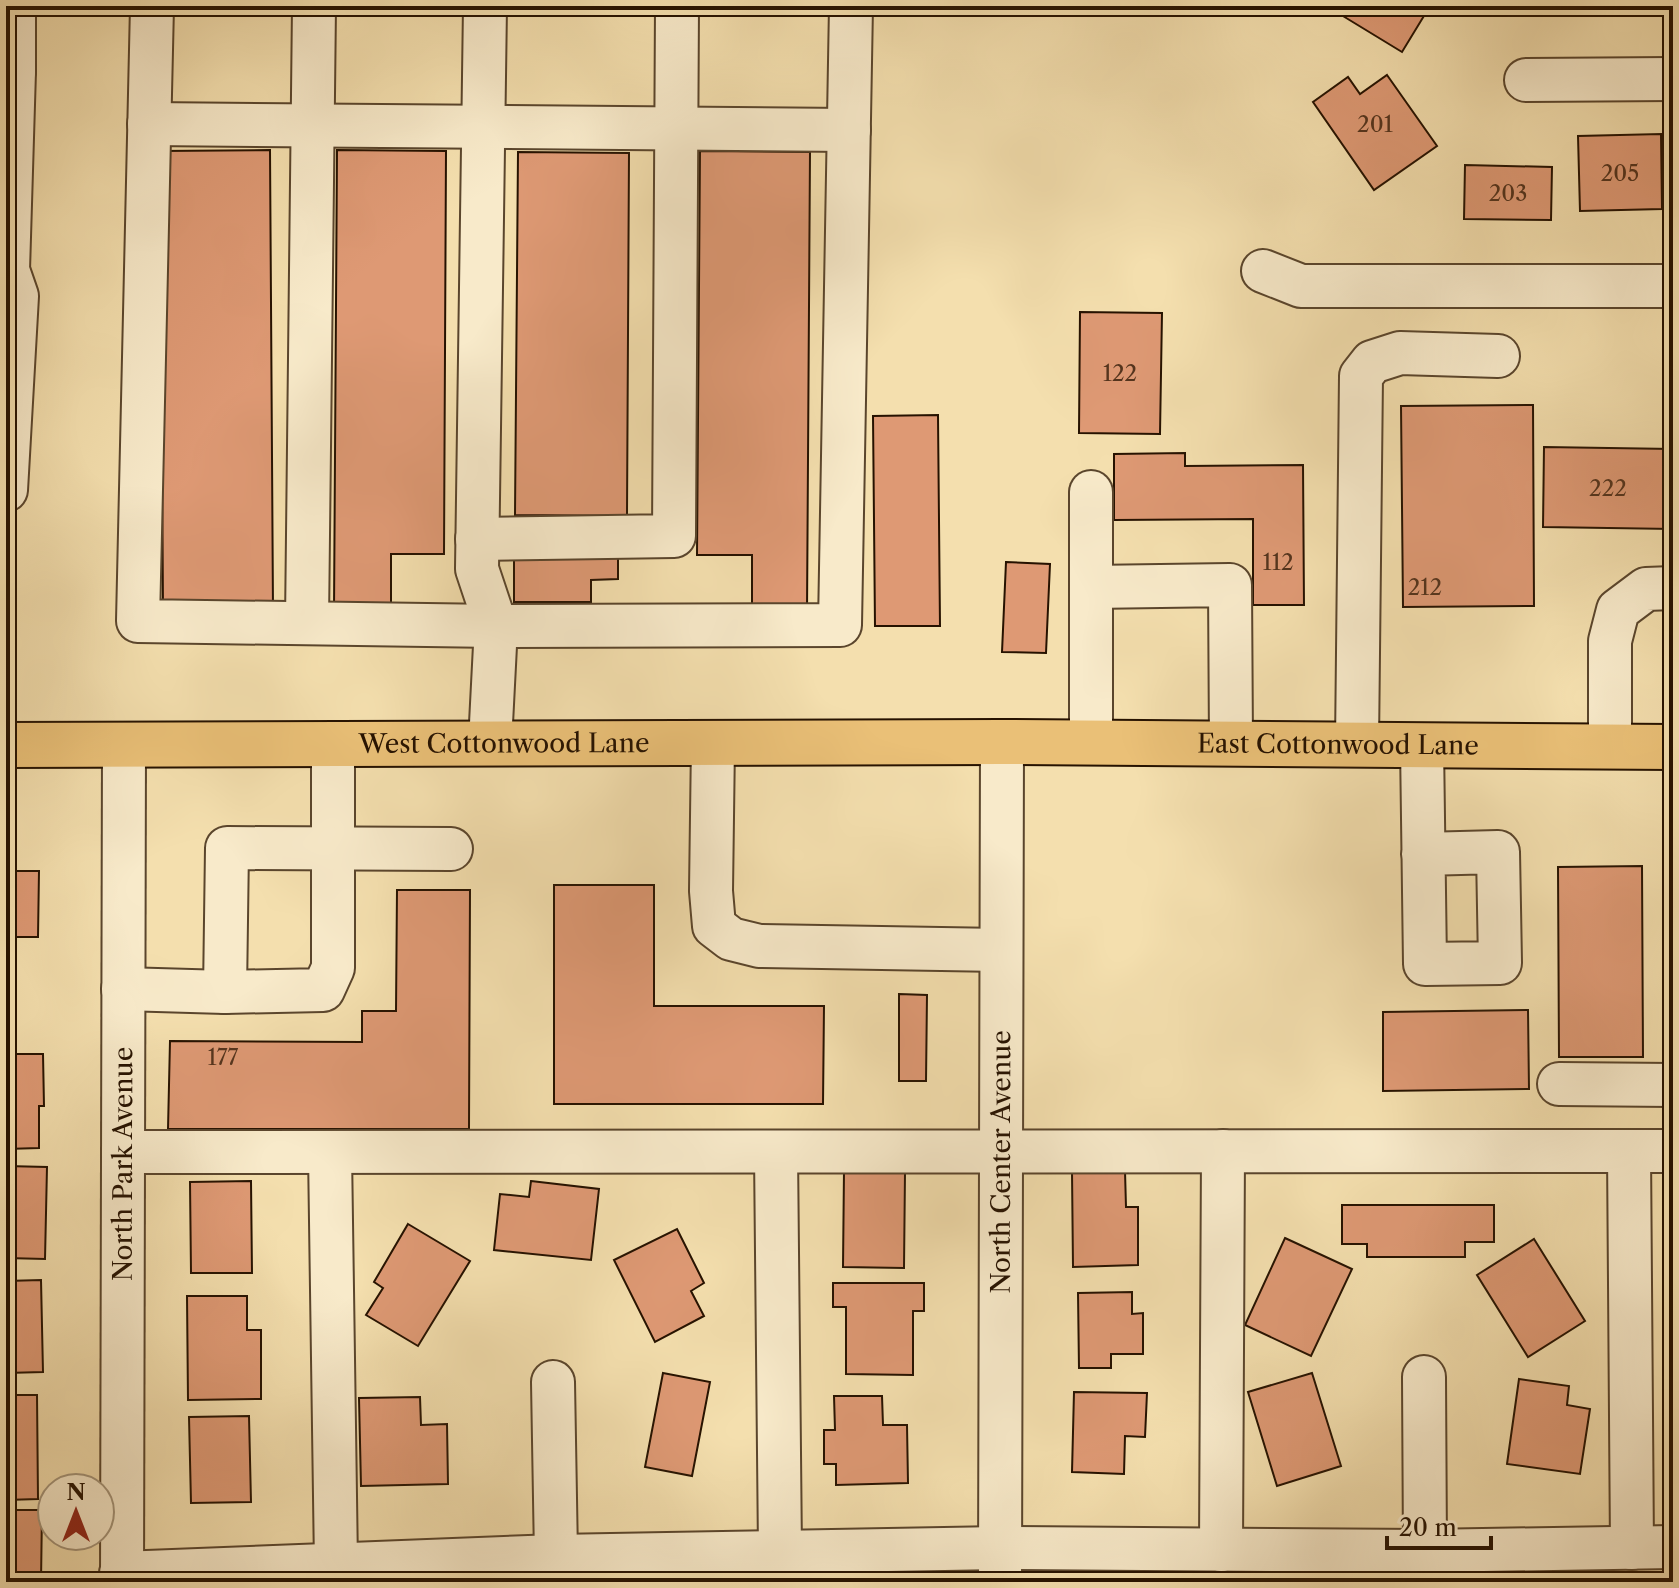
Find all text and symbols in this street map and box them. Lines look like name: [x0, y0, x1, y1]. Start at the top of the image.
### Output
house number: 201: [1357, 111, 1393, 138]
house number: 205: [1601, 160, 1639, 187]
house number: 203: [1489, 180, 1527, 207]
house number: 122: [1103, 360, 1137, 387]
house number: 222: [1589, 475, 1627, 502]
house number: 112: [1262, 549, 1294, 576]
house number: 212: [1408, 574, 1442, 601]
street label: West Cottonwood Lane: [357, 727, 650, 760]
street label: East Cottonwood Lane: [1197, 727, 1479, 762]
street label: North Center Avenue: [985, 1030, 1017, 1294]
house number: 177: [208, 1044, 239, 1071]
street label: North Park Avenue: [107, 1047, 139, 1281]
north arrow: [36, 1472, 116, 1552]
text: N: [66, 1479, 86, 1506]
scale bar: [1387, 1500, 1491, 1550]
text: 20 m: [1399, 1513, 1457, 1542]

